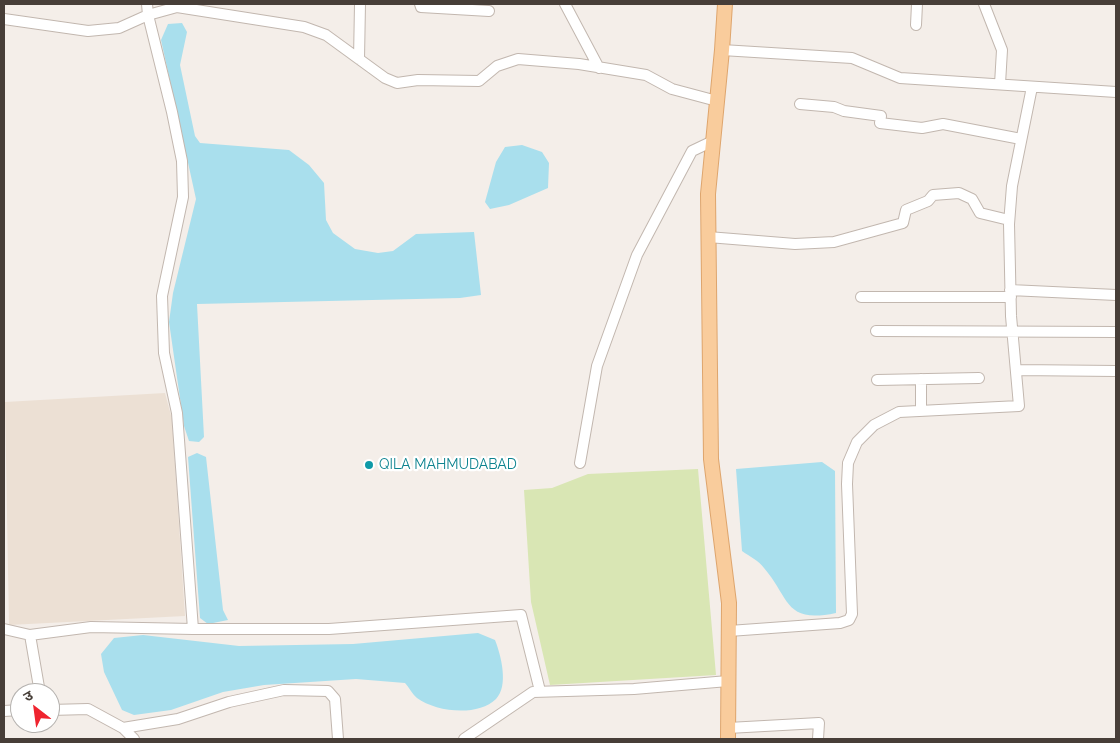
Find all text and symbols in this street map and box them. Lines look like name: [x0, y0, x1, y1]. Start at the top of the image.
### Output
place label: QILA MAHMUDABAD: [379, 457, 517, 473]
marker: QILA MAHMUDABAD: [363, 459, 375, 471]
north arrow: [10, 683, 60, 733]
text: उ: [20, 687, 36, 705]

